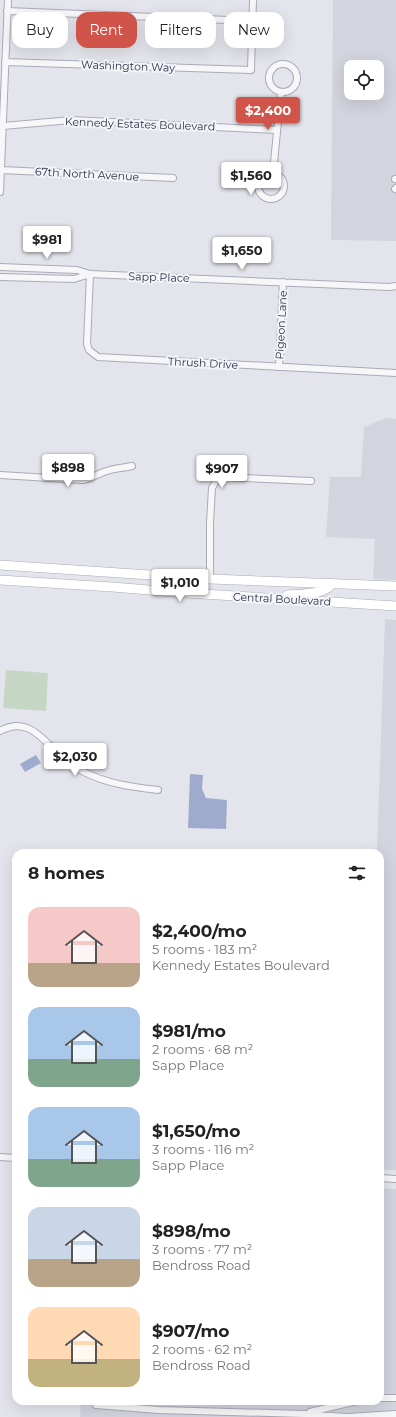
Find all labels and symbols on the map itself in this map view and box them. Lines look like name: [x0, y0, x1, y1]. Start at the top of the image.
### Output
street label: Washington Way: [81, 57, 175, 75]
pin: $2,400: [235, 97, 301, 131]
street label: Kennedy Estates Boulevard: [65, 114, 215, 134]
pin: $1,560: [218, 162, 284, 196]
street label: 67th North Avenue: [34, 164, 140, 184]
pin: $981: [23, 226, 71, 260]
pin: $1,650: [209, 237, 275, 271]
street label: Sapp Place: [128, 269, 190, 285]
street label: Pigeon Lane: [272, 290, 290, 360]
street label: Thrush Drive: [168, 354, 239, 372]
pin: $898: [44, 454, 92, 488]
pin: $907: [198, 455, 246, 489]
pin: $1,010: [147, 569, 213, 603]
street label: Central Boulevard: [232, 589, 332, 609]
pin: $2,030: [42, 743, 108, 777]

